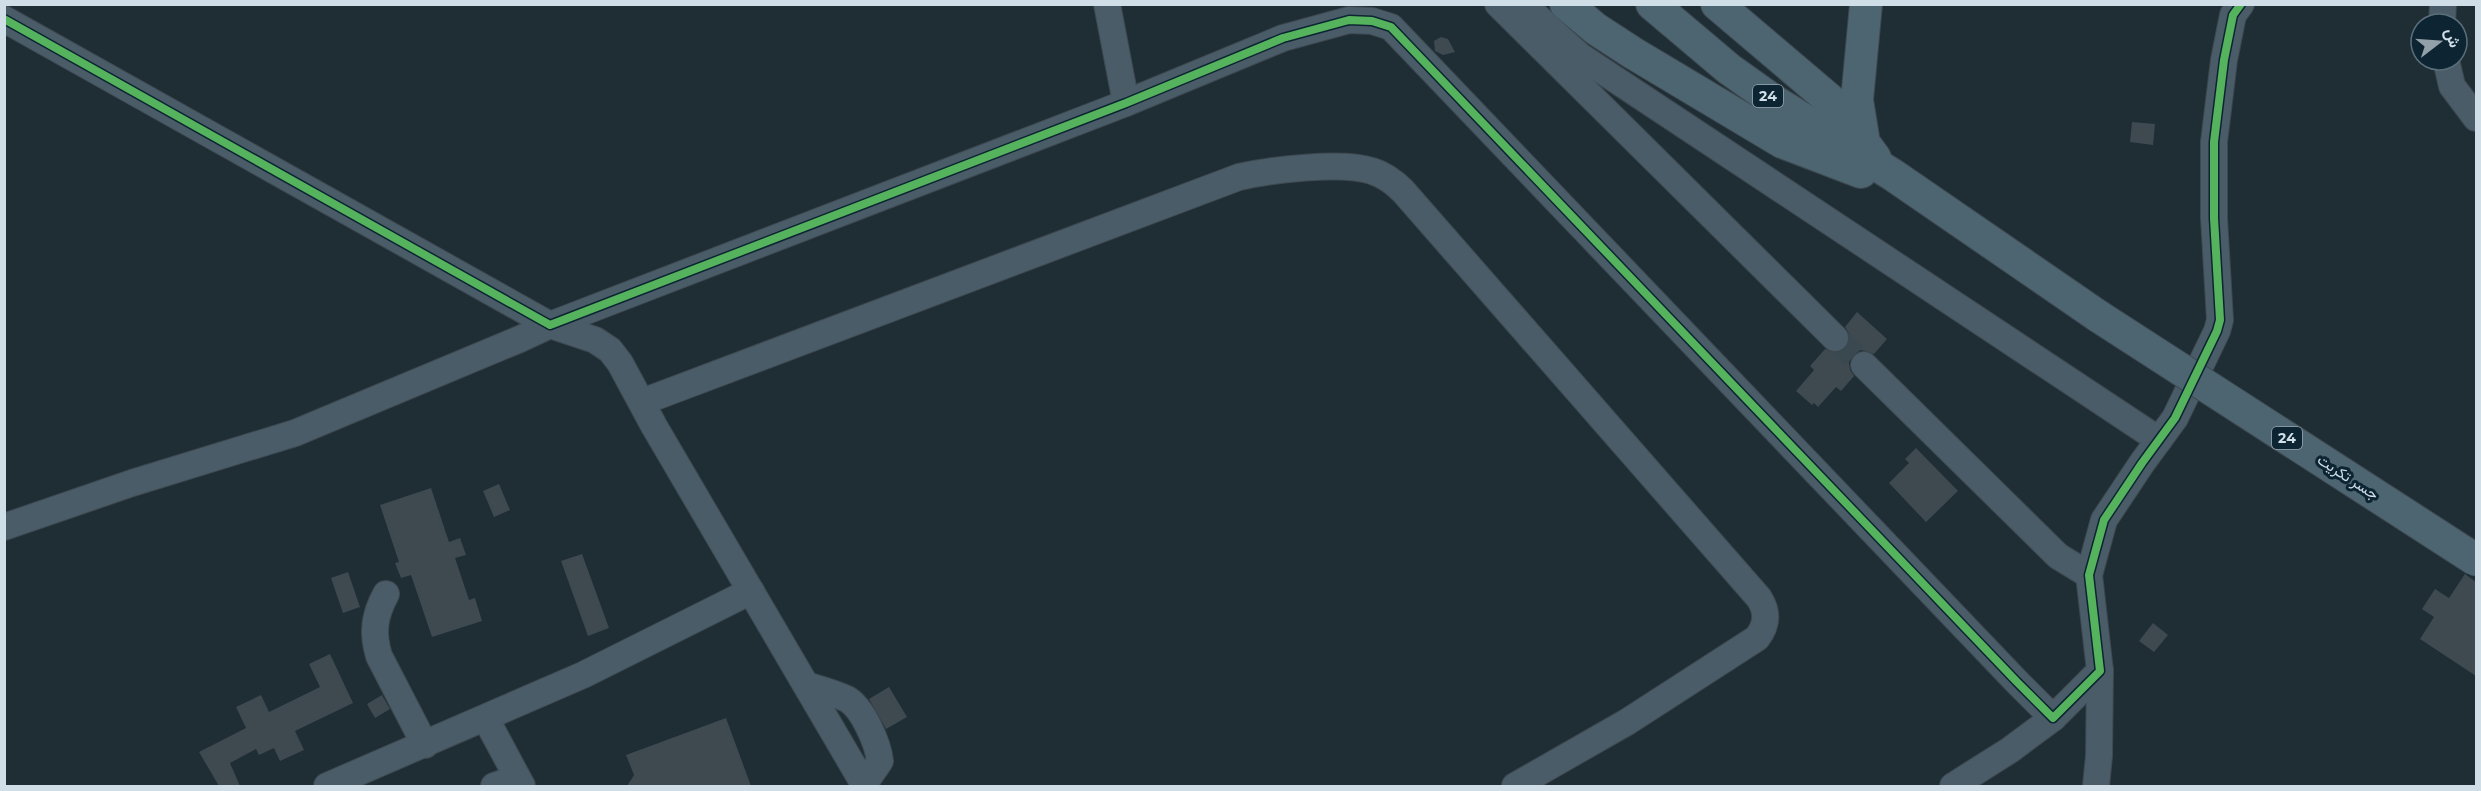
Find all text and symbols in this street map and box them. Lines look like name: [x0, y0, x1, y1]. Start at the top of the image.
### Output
north arrow: [2409, 12, 2469, 72]
text: ش: [2441, 26, 2465, 50]
road number: 24: [1753, 85, 1783, 107]
road number: 24: [2272, 427, 2302, 449]
street label: جسر تكريت: [2314, 450, 2383, 503]

